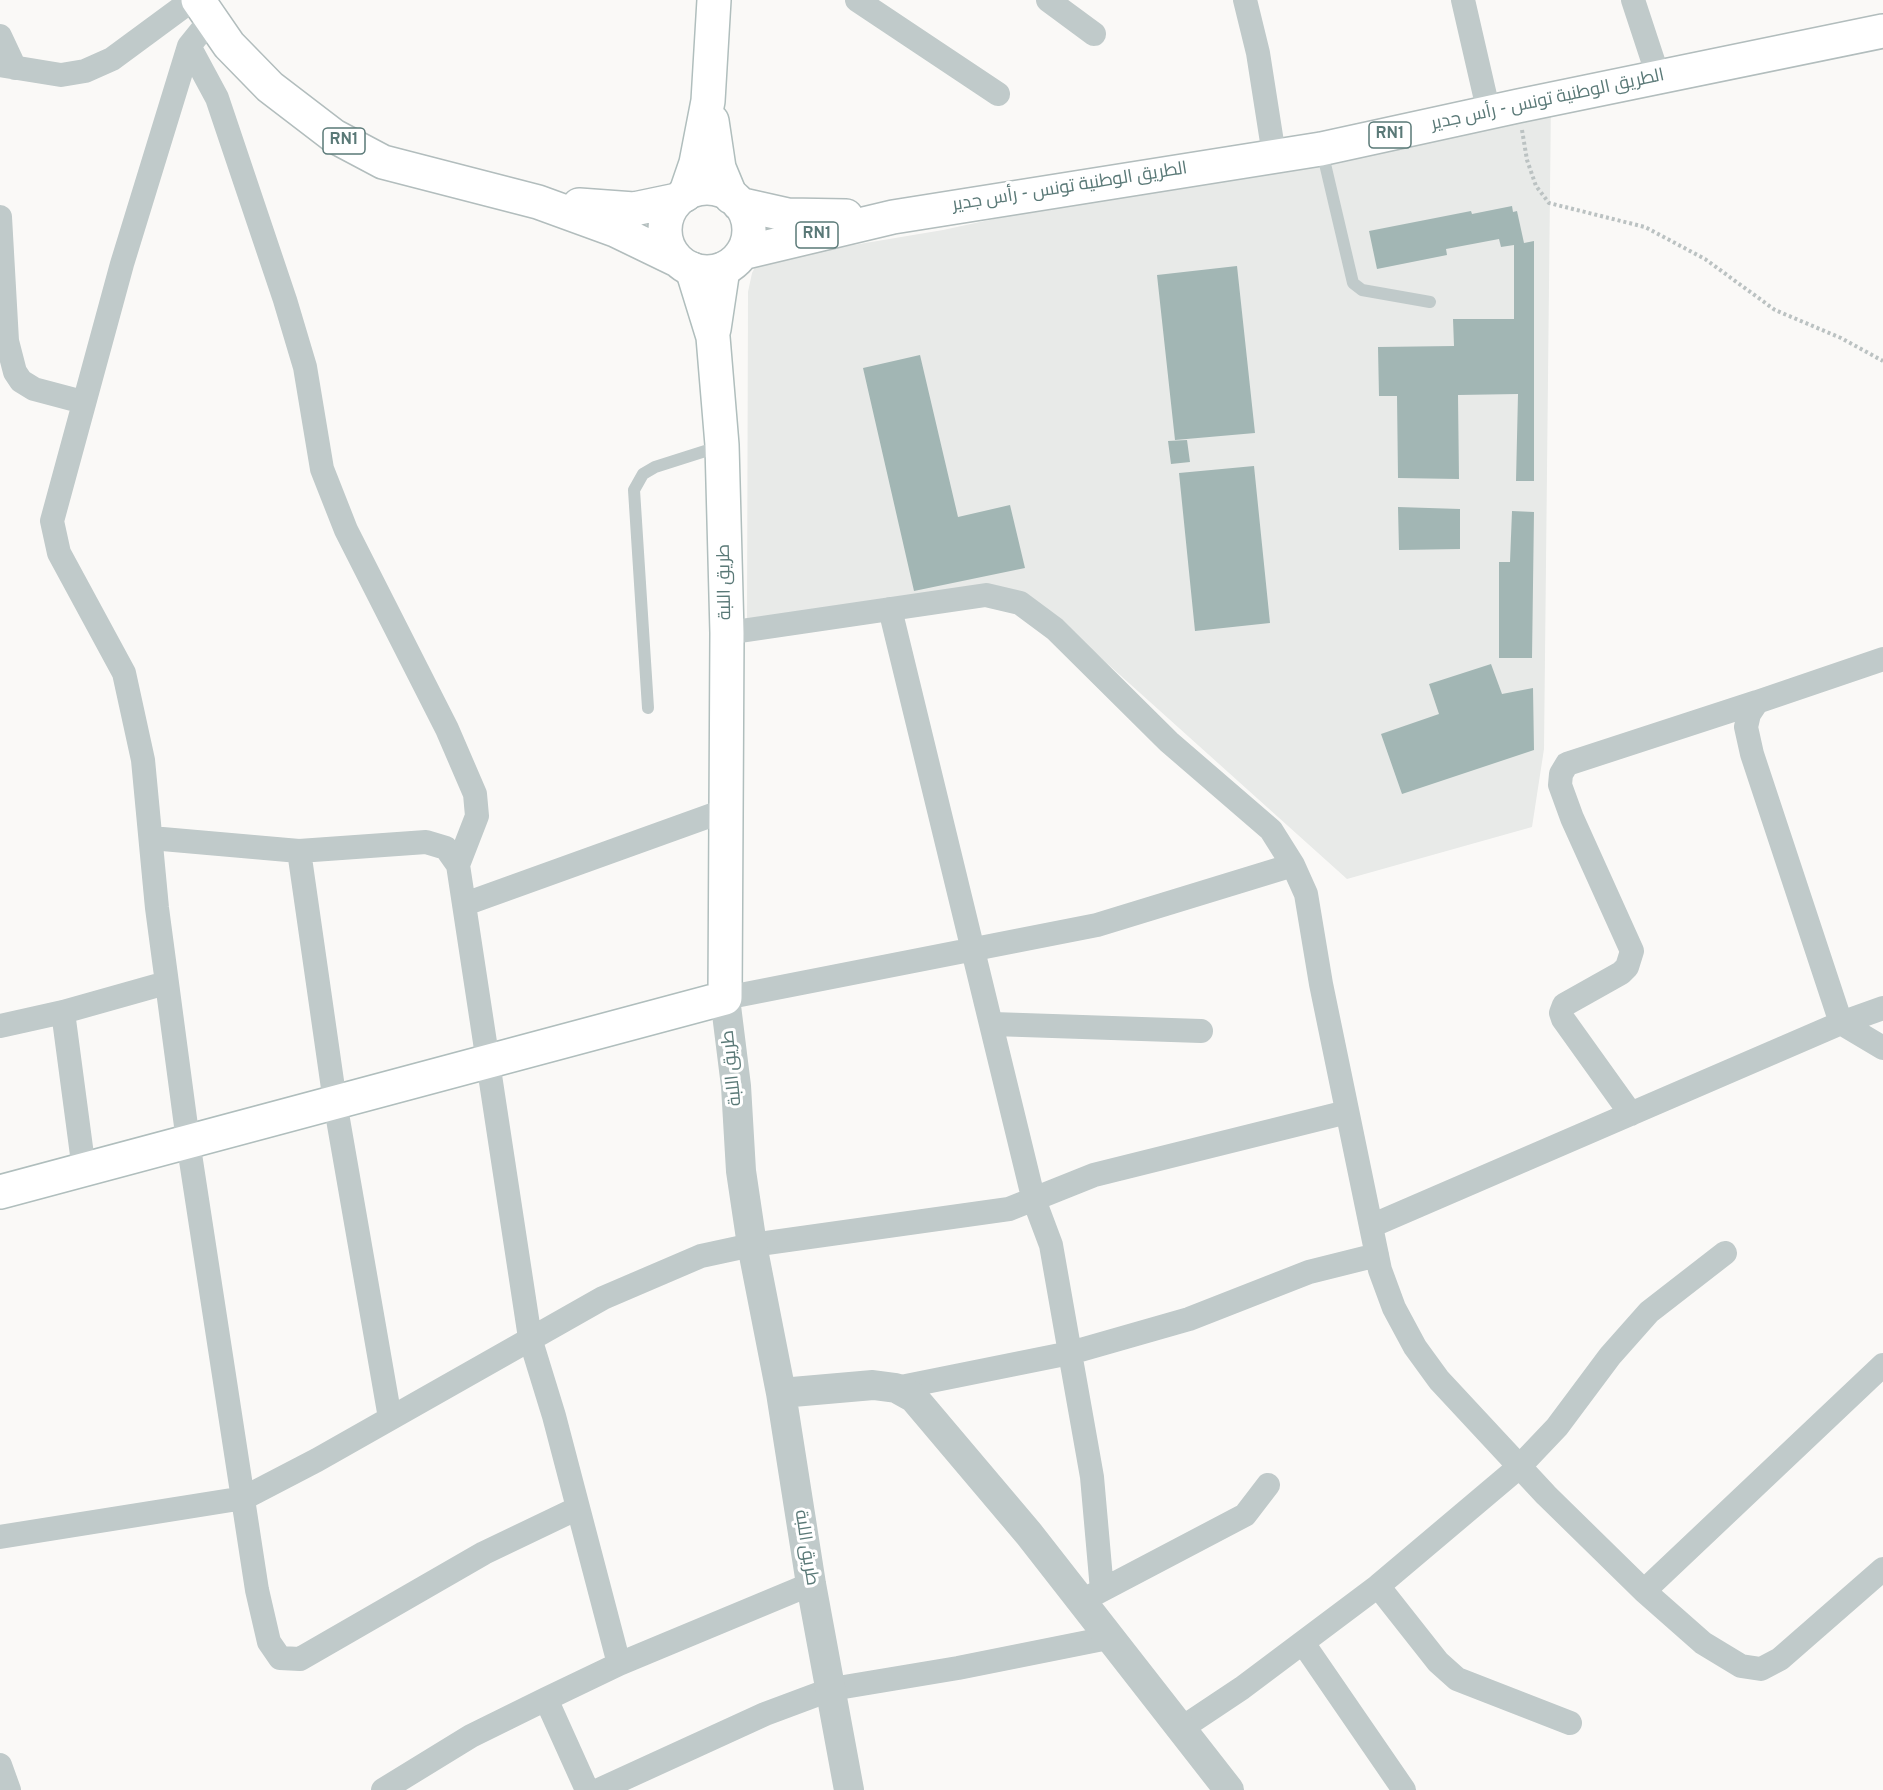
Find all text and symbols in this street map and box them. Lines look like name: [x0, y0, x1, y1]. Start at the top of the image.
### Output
street label: الطريق الوطنية تونس - رأس جدير: [1430, 66, 1666, 136]
road number: RN1: [1369, 122, 1411, 148]
road number: RN1: [323, 128, 365, 154]
street label: الطريق الوطنية تونس - رأس جدير: [951, 159, 1189, 217]
road number: RN1: [796, 222, 838, 248]
street label: طريق اللبة: [715, 544, 737, 620]
street label: طريق اللبة: [718, 1029, 748, 1107]
street label: طريق اللبة: [788, 1509, 822, 1587]

